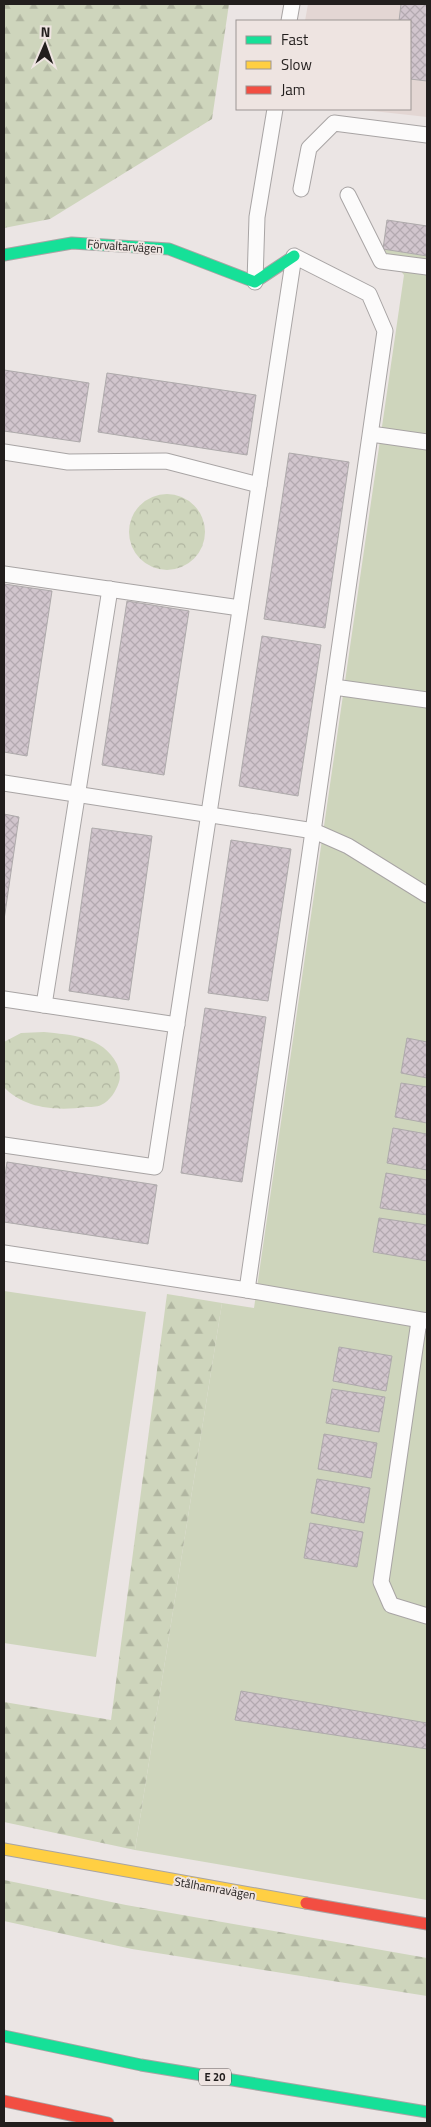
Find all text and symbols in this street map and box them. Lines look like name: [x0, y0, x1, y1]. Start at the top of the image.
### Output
north arrow: [20, 20, 70, 70]
legend: [236, 20, 411, 110]
text: N: [40, 21, 51, 42]
text: Fast: [281, 28, 309, 51]
text: Slow: [281, 53, 312, 76]
text: Jam: [281, 78, 305, 101]
street label: Förvaltarvägen: [87, 234, 163, 258]
street label: Stålhamravägen: [173, 1871, 257, 1905]
road number: E 20: [199, 2068, 231, 2086]

